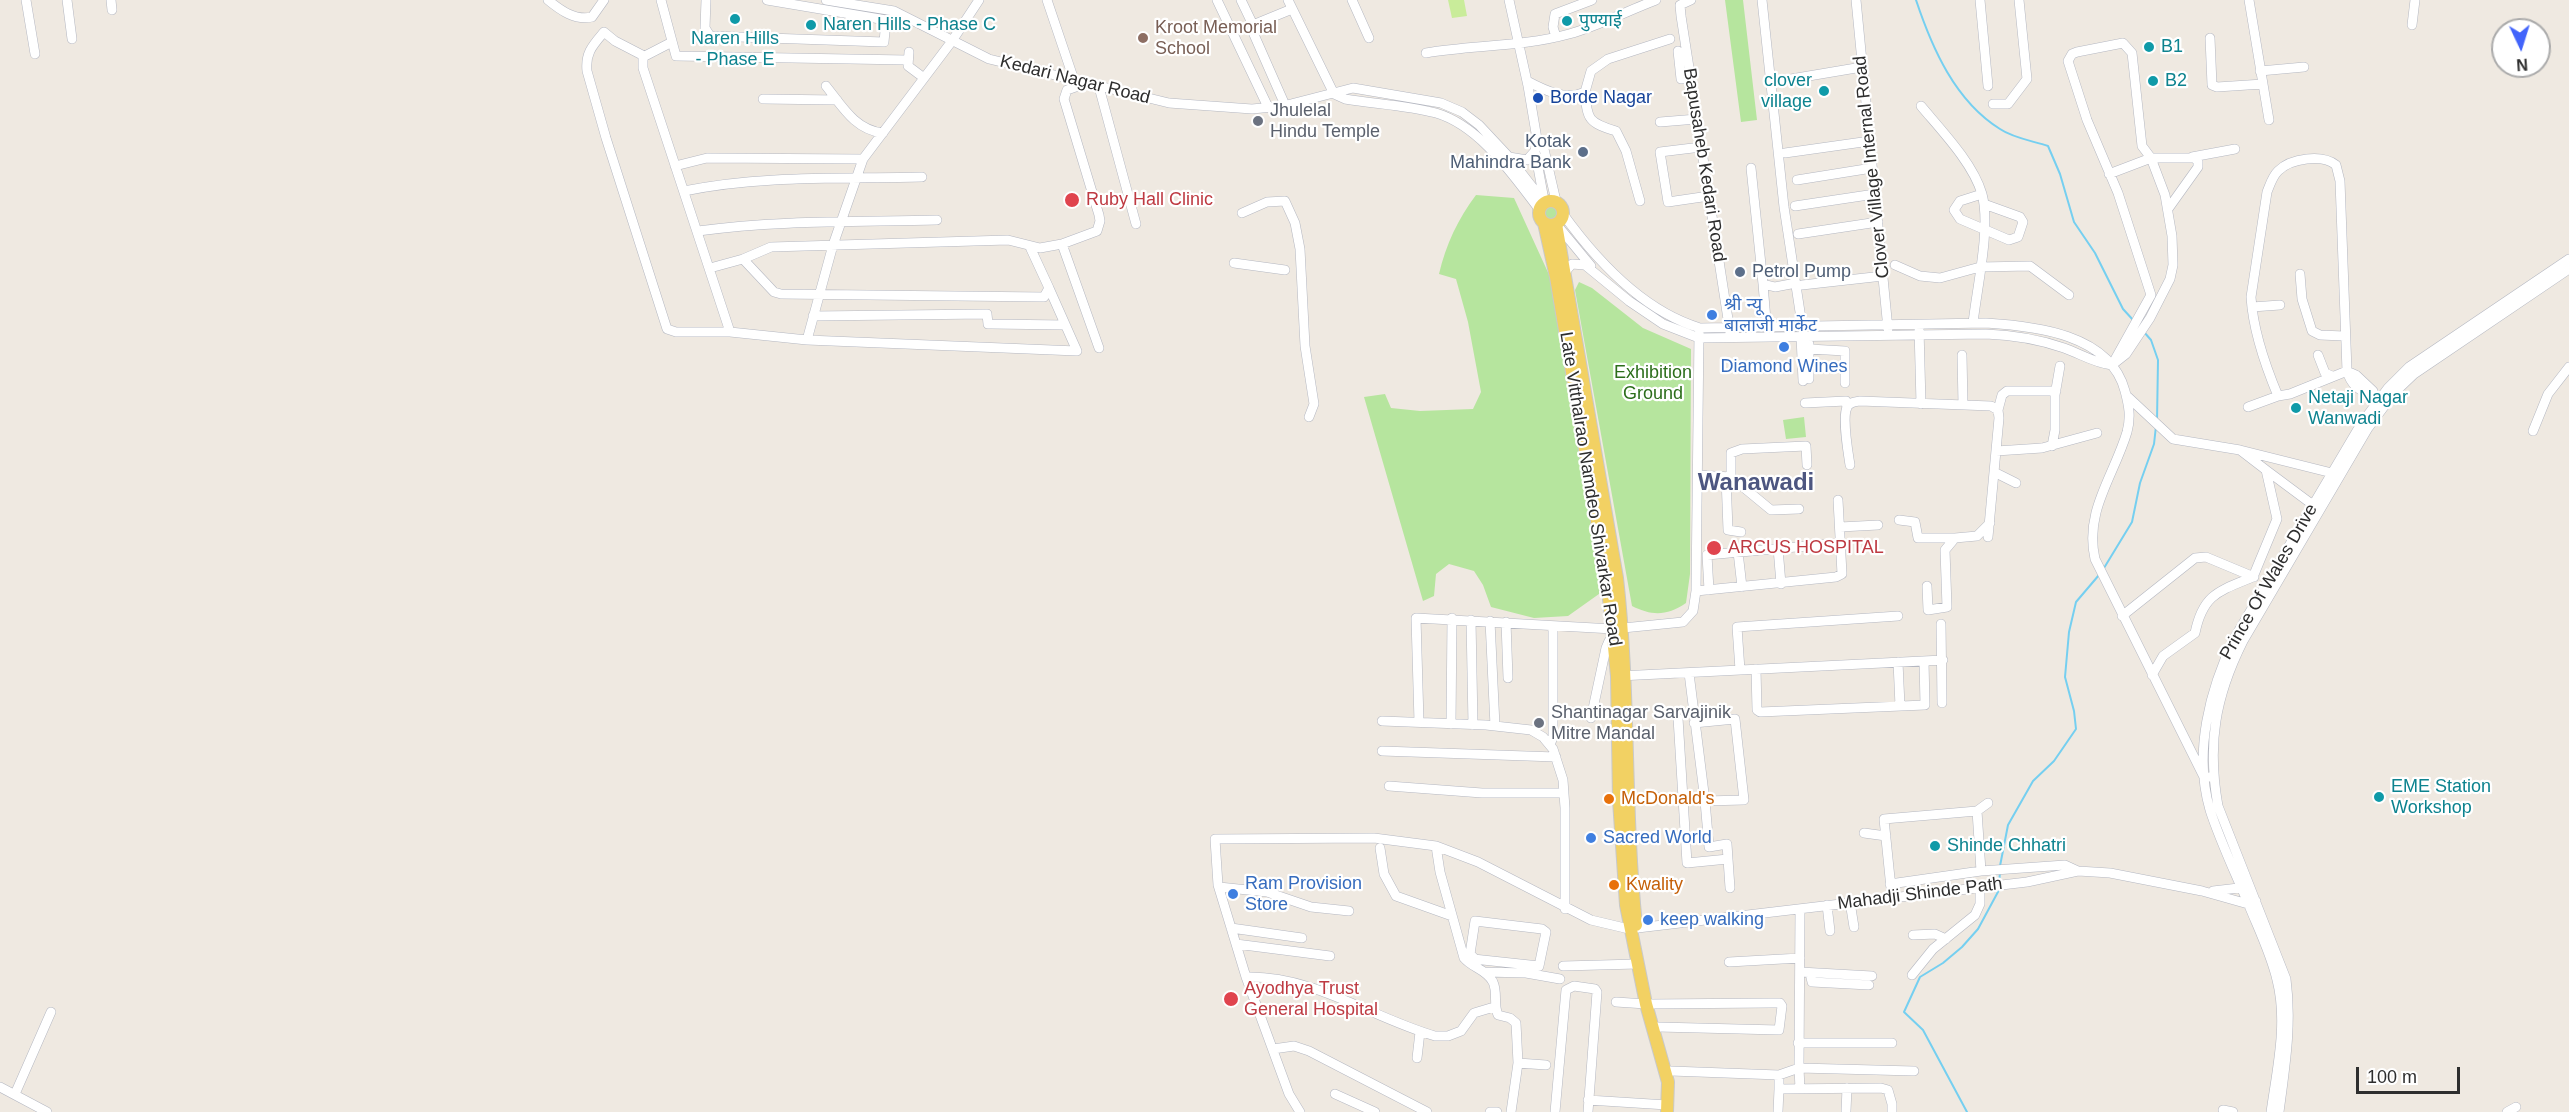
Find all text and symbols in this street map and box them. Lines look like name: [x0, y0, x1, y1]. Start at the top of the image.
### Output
place label: पुण्याई: [1579, 10, 1622, 32]
marker: Naren Hills - Phase E: [728, 12, 742, 26]
place label: Naren Hills - Phase C: [823, 14, 996, 36]
marker: पुण्याई: [1560, 14, 1574, 28]
place label: Kroot Memorial School: [1155, 17, 1277, 60]
marker: Naren Hills - Phase C: [804, 18, 818, 32]
north arrow: [2491, 18, 2551, 78]
place label: Naren Hills - Phase E: [691, 28, 779, 70]
marker: Kroot Memorial School: [1136, 31, 1150, 45]
place label: B1: [2161, 36, 2183, 58]
marker: B1: [2142, 40, 2156, 54]
street label: Kedari Nagar Road: [998, 51, 1152, 109]
street label: Clover Village Internal Road: [1850, 55, 1894, 279]
text: N: [2516, 56, 2529, 73]
street label: Bapusaheb Kedari Road: [1678, 66, 1730, 264]
place label: clover village: [1761, 70, 1812, 112]
place label: B2: [2165, 70, 2187, 92]
marker: B2: [2146, 74, 2160, 88]
marker: clover village: [1817, 84, 1831, 98]
place label: Borde Nagar: [1550, 87, 1652, 109]
marker: Borde Nagar: [1531, 91, 1545, 105]
place label: Jhulelal Hindu Temple: [1270, 100, 1380, 142]
marker: Jhulelal Hindu Temple: [1251, 114, 1265, 128]
place label: Kotak Mahindra Bank: [1450, 131, 1571, 174]
marker: Kotak Mahindra Bank: [1576, 145, 1590, 159]
place label: Ruby Hall Clinic: [1086, 189, 1213, 211]
marker: Ruby Hall Clinic: [1063, 191, 1081, 209]
place label: Petrol Pump: [1752, 261, 1851, 283]
marker: Petrol Pump: [1733, 265, 1747, 279]
place label: श्री न्यू बालाजी मार्केट: [1724, 294, 1817, 336]
marker: श्री न्यू बालाजी मार्केट: [1705, 308, 1719, 322]
street label: Late Vitthalrao Namdeo Shivarkar Road: [1554, 330, 1626, 648]
marker: Diamond Wines: [1777, 340, 1791, 354]
place label: Diamond Wines: [1720, 356, 1848, 378]
park label: Exhibition Ground: [1614, 362, 1692, 404]
place label: Netaji Nagar Wanwadi: [2308, 387, 2408, 430]
marker: Netaji Nagar Wanwadi: [2289, 401, 2303, 415]
district label: Wanawadi: [1698, 469, 1814, 497]
street label: Prince Of Wales Drive: [2216, 500, 2322, 664]
place label: ARCUS HOSPITAL: [1728, 537, 1884, 559]
marker: ARCUS HOSPITAL: [1705, 539, 1723, 557]
place label: Shantinagar Sarvajinik Mitre Mandal: [1551, 702, 1731, 744]
marker: Shantinagar Sarvajinik Mitre Mandal: [1532, 716, 1546, 730]
place label: EME Station Workshop: [2391, 776, 2491, 818]
place label: McDonald's: [1621, 788, 1714, 810]
marker: EME Station Workshop: [2372, 790, 2386, 804]
marker: McDonald's: [1602, 792, 1616, 806]
place label: Sacred World: [1603, 827, 1712, 849]
marker: Sacred World: [1584, 831, 1598, 845]
place label: Shinde Chhatri: [1947, 835, 2066, 857]
marker: Shinde Chhatri: [1928, 839, 1942, 853]
place label: Ram Provision Store: [1245, 873, 1362, 916]
street label: Mahadji Shinde Path: [1836, 873, 2004, 915]
place label: Kwality: [1626, 874, 1683, 896]
marker: Kwality: [1607, 878, 1621, 892]
marker: Ram Provision Store: [1226, 887, 1240, 901]
place label: keep walking: [1660, 909, 1764, 931]
marker: keep walking: [1641, 913, 1655, 927]
place label: Ayodhya Trust General Hospital: [1244, 978, 1378, 1020]
marker: Ayodhya Trust General Hospital: [1222, 990, 1240, 1008]
scale bar: [2359, 1055, 2462, 1093]
text: 100 m: [2367, 1067, 2417, 1087]

